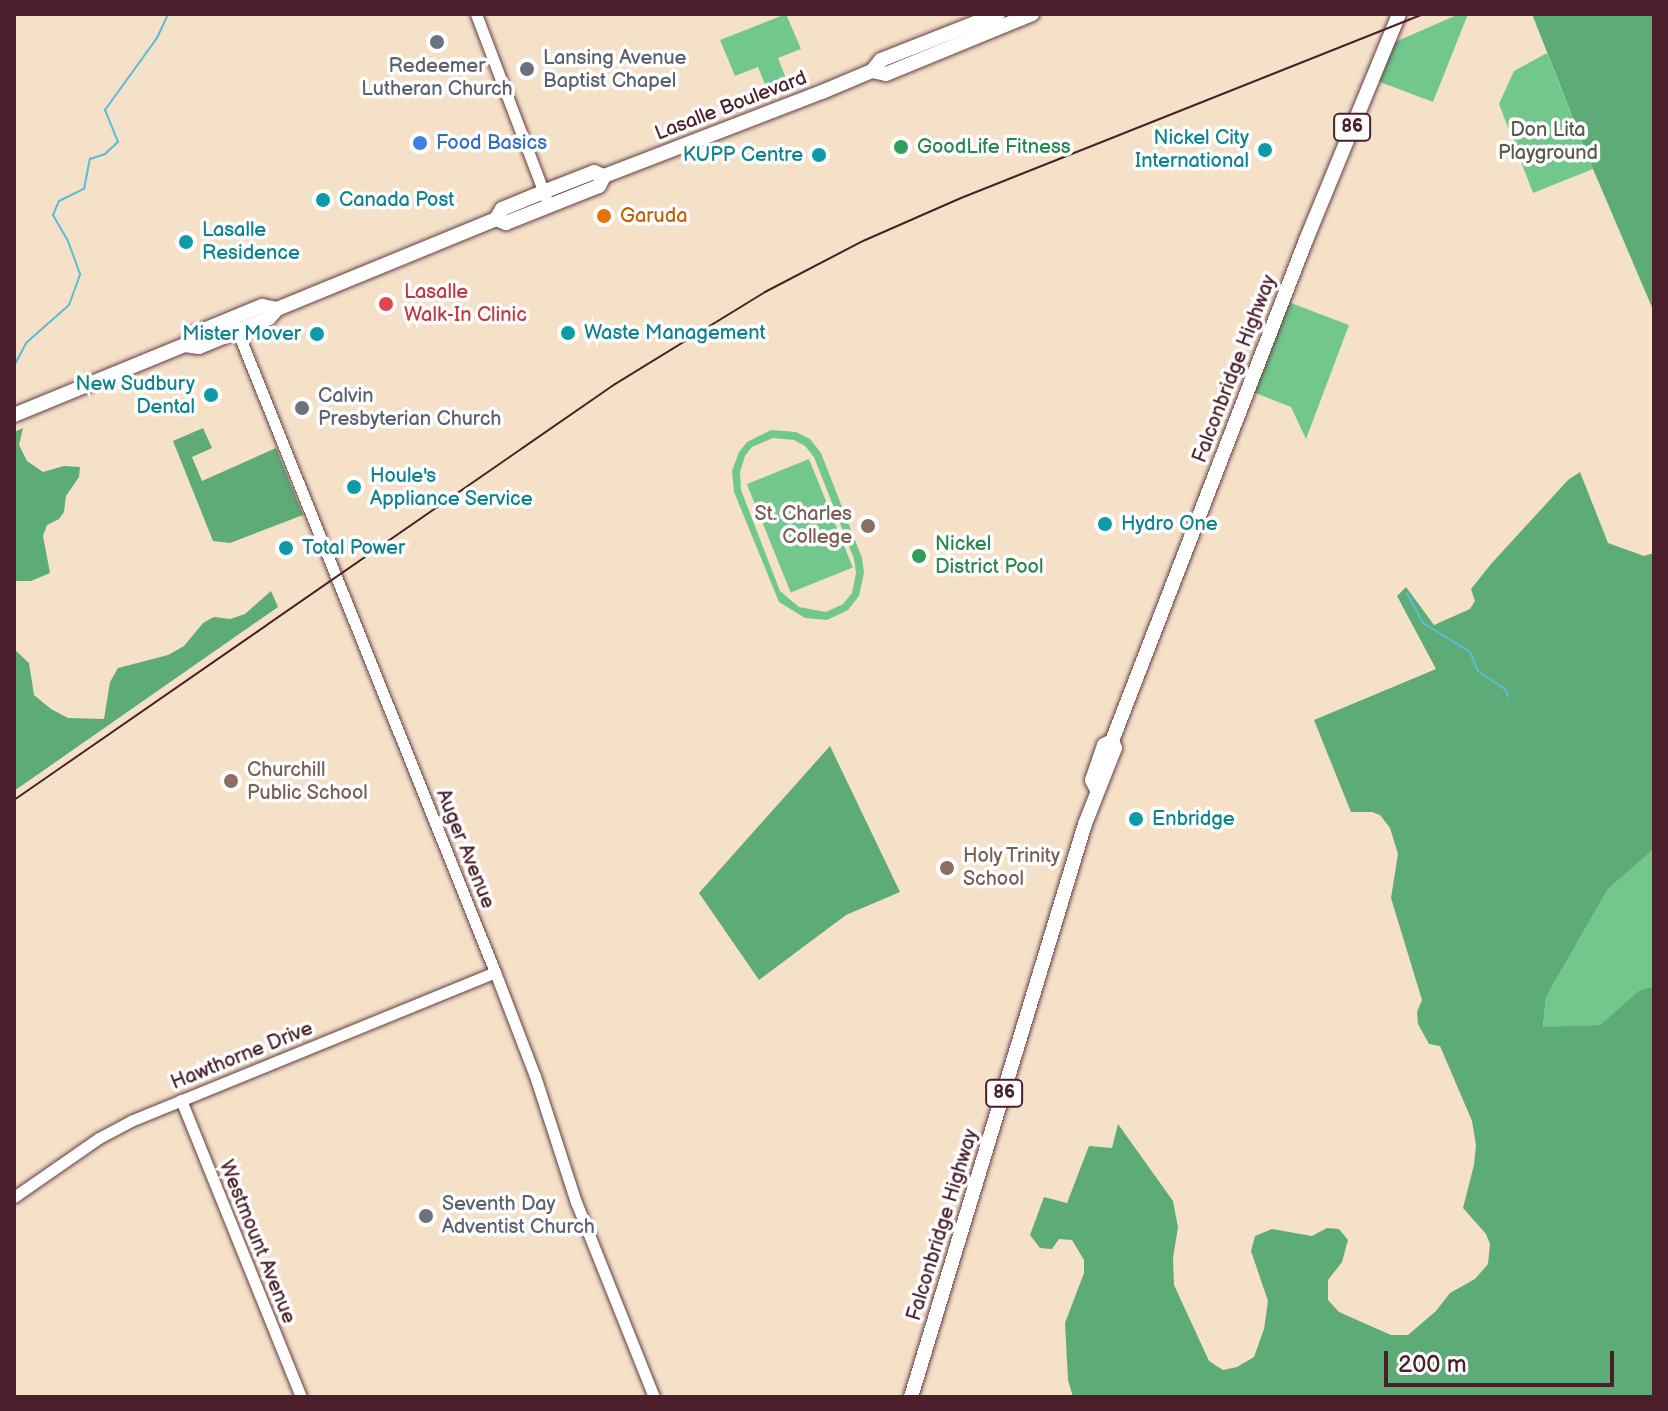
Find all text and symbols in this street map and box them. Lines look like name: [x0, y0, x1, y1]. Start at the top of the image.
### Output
marker: Redeemer Lutheran Church: [428, 33, 446, 51]
place label: Lansing Avenue Baptist Chapel: [543, 46, 686, 93]
place label: Redeemer Lutheran Church: [361, 54, 513, 101]
marker: Lansing Avenue Baptist Chapel: [518, 60, 536, 78]
street label: Lasalle Boulevard: [652, 66, 810, 146]
road number: 86: [1332, 113, 1372, 141]
park label: Don Lita Playground: [1498, 119, 1598, 166]
place label: Nickel City International: [1135, 126, 1249, 173]
place label: Food Basics: [436, 131, 547, 155]
marker: Food Basics: [411, 134, 429, 152]
place label: GoodLife Fitness: [917, 135, 1071, 159]
marker: GoodLife Fitness: [892, 138, 910, 156]
marker: Nickel City International: [1256, 141, 1274, 159]
place label: KUPP Centre: [683, 143, 803, 167]
marker: KUPP Centre: [810, 146, 828, 164]
place label: Canada Post: [339, 188, 454, 212]
marker: Canada Post: [314, 191, 332, 209]
place label: Garuda: [620, 204, 687, 228]
marker: Garuda: [595, 207, 613, 225]
place label: Lasalle Residence: [202, 218, 300, 265]
marker: Lasalle Residence: [177, 233, 195, 251]
street label: Falconbridge Highway: [1188, 272, 1282, 466]
place label: Lasalle Walk-In Clinic: [404, 280, 527, 327]
marker: Lasalle Walk-In Clinic: [375, 293, 397, 315]
place label: Waste Management: [584, 321, 766, 345]
place label: Mister Mover: [182, 322, 301, 346]
marker: Waste Management: [559, 324, 577, 342]
marker: Mister Mover: [308, 325, 326, 343]
place label: New Sudbury Dental: [75, 372, 195, 419]
place label: Calvin Presbyterian Church: [318, 384, 501, 431]
marker: New Sudbury Dental: [202, 386, 220, 404]
marker: Calvin Presbyterian Church: [293, 399, 311, 417]
place label: Houle's Appliance Service: [370, 464, 533, 511]
marker: Houle's Appliance Service: [345, 478, 363, 496]
place label: St. Charles College: [755, 502, 852, 549]
place label: Hydro One: [1121, 512, 1218, 536]
marker: Hydro One: [1096, 515, 1114, 533]
marker: St. Charles College: [859, 517, 877, 535]
place label: Nickel District Pool: [935, 532, 1043, 579]
place label: Total Power: [302, 536, 405, 560]
marker: Total Power: [277, 539, 295, 557]
marker: Nickel District Pool: [910, 547, 928, 565]
place label: Churchill Public School: [247, 758, 368, 805]
marker: Churchill Public School: [222, 772, 240, 790]
street label: Auger Avenue: [430, 786, 500, 912]
place label: Enbridge: [1152, 807, 1235, 831]
marker: Enbridge: [1127, 810, 1145, 828]
place label: Holy Trinity School: [963, 844, 1062, 891]
marker: Holy Trinity School: [938, 859, 956, 877]
street label: Hawthorne Drive: [168, 1017, 316, 1095]
road number: 86: [984, 1079, 1024, 1107]
street label: Falconbridge Highway: [902, 1126, 984, 1324]
street label: Westmount Avenue: [213, 1157, 301, 1327]
place label: Seventh Day Adventist Church: [442, 1192, 595, 1239]
marker: Seventh Day Adventist Church: [417, 1207, 435, 1225]
scale bar: [1388, 1335, 1618, 1385]
text: 200 m: [1398, 1350, 1467, 1379]

